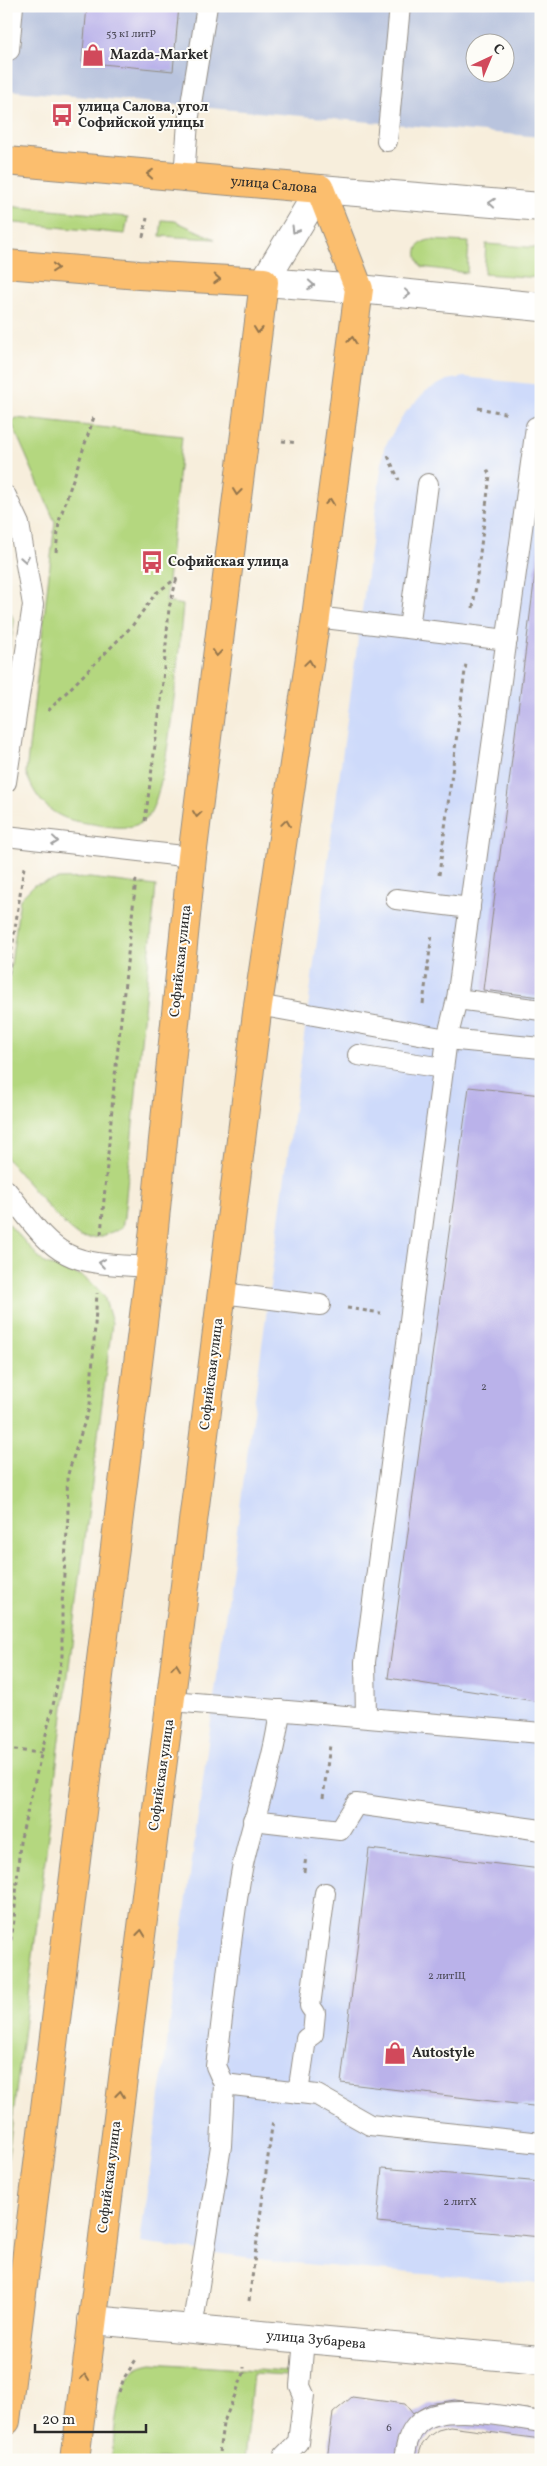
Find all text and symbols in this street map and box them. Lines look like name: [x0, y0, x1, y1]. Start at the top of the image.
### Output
house number: 53 к1 литР: [106, 27, 156, 42]
north arrow: [464, 32, 514, 82]
text: С: [488, 40, 508, 60]
shop icon: Mazda-Market: [80, 42, 106, 68]
place label: Mazda-Market: [110, 46, 208, 65]
place label: улица Салова, угол Софийской улицы: [78, 98, 208, 133]
bus stop icon: улица Салова, угол Софийской улицы: [49, 102, 75, 128]
one-way arrow: [145, 169, 153, 180]
street label: улица Салова: [230, 172, 318, 198]
one-way arrow: [488, 198, 496, 209]
one-way arrow: [292, 225, 302, 234]
one-way arrow: [51, 262, 59, 273]
one-way arrow: [213, 274, 221, 285]
one-way arrow: [308, 280, 316, 291]
one-way arrow: [403, 288, 411, 299]
one-way arrow: [253, 327, 264, 335]
one-way arrow: [346, 336, 357, 344]
one-way arrow: [232, 488, 243, 496]
one-way arrow: [324, 497, 335, 505]
bus stop icon: Софийская улица: [139, 549, 165, 575]
place label: Софийская улица: [168, 553, 289, 572]
one-way arrow: [19, 555, 30, 564]
one-way arrow: [212, 649, 223, 657]
one-way arrow: [304, 658, 314, 667]
one-way arrow: [192, 810, 203, 818]
one-way arrow: [280, 819, 291, 827]
one-way arrow: [51, 835, 59, 846]
street label: Софийская улица: [166, 904, 196, 1018]
one-way arrow: [97, 1258, 106, 1268]
street label: Софийская улица: [196, 1317, 228, 1431]
house number: 2: [481, 1380, 487, 1395]
one-way arrow: [170, 1663, 181, 1671]
street label: Софийская улица: [145, 1718, 179, 1832]
one-way arrow: [135, 1928, 146, 1936]
house number: 2 литЩ: [428, 1969, 466, 1984]
shop icon: Autostyle: [382, 2040, 408, 2066]
place label: Autostyle: [412, 2044, 475, 2063]
one-way arrow: [115, 2089, 125, 2098]
street label: Софийская улица: [94, 2120, 126, 2234]
house number: 2 литХ: [443, 2195, 477, 2210]
street label: улица Зубарева: [265, 2326, 367, 2354]
one-way arrow: [79, 2372, 90, 2380]
scale bar: [35, 2401, 146, 2433]
text: 20 m: [42, 2410, 75, 2431]
house number: 6: [386, 2421, 392, 2436]

